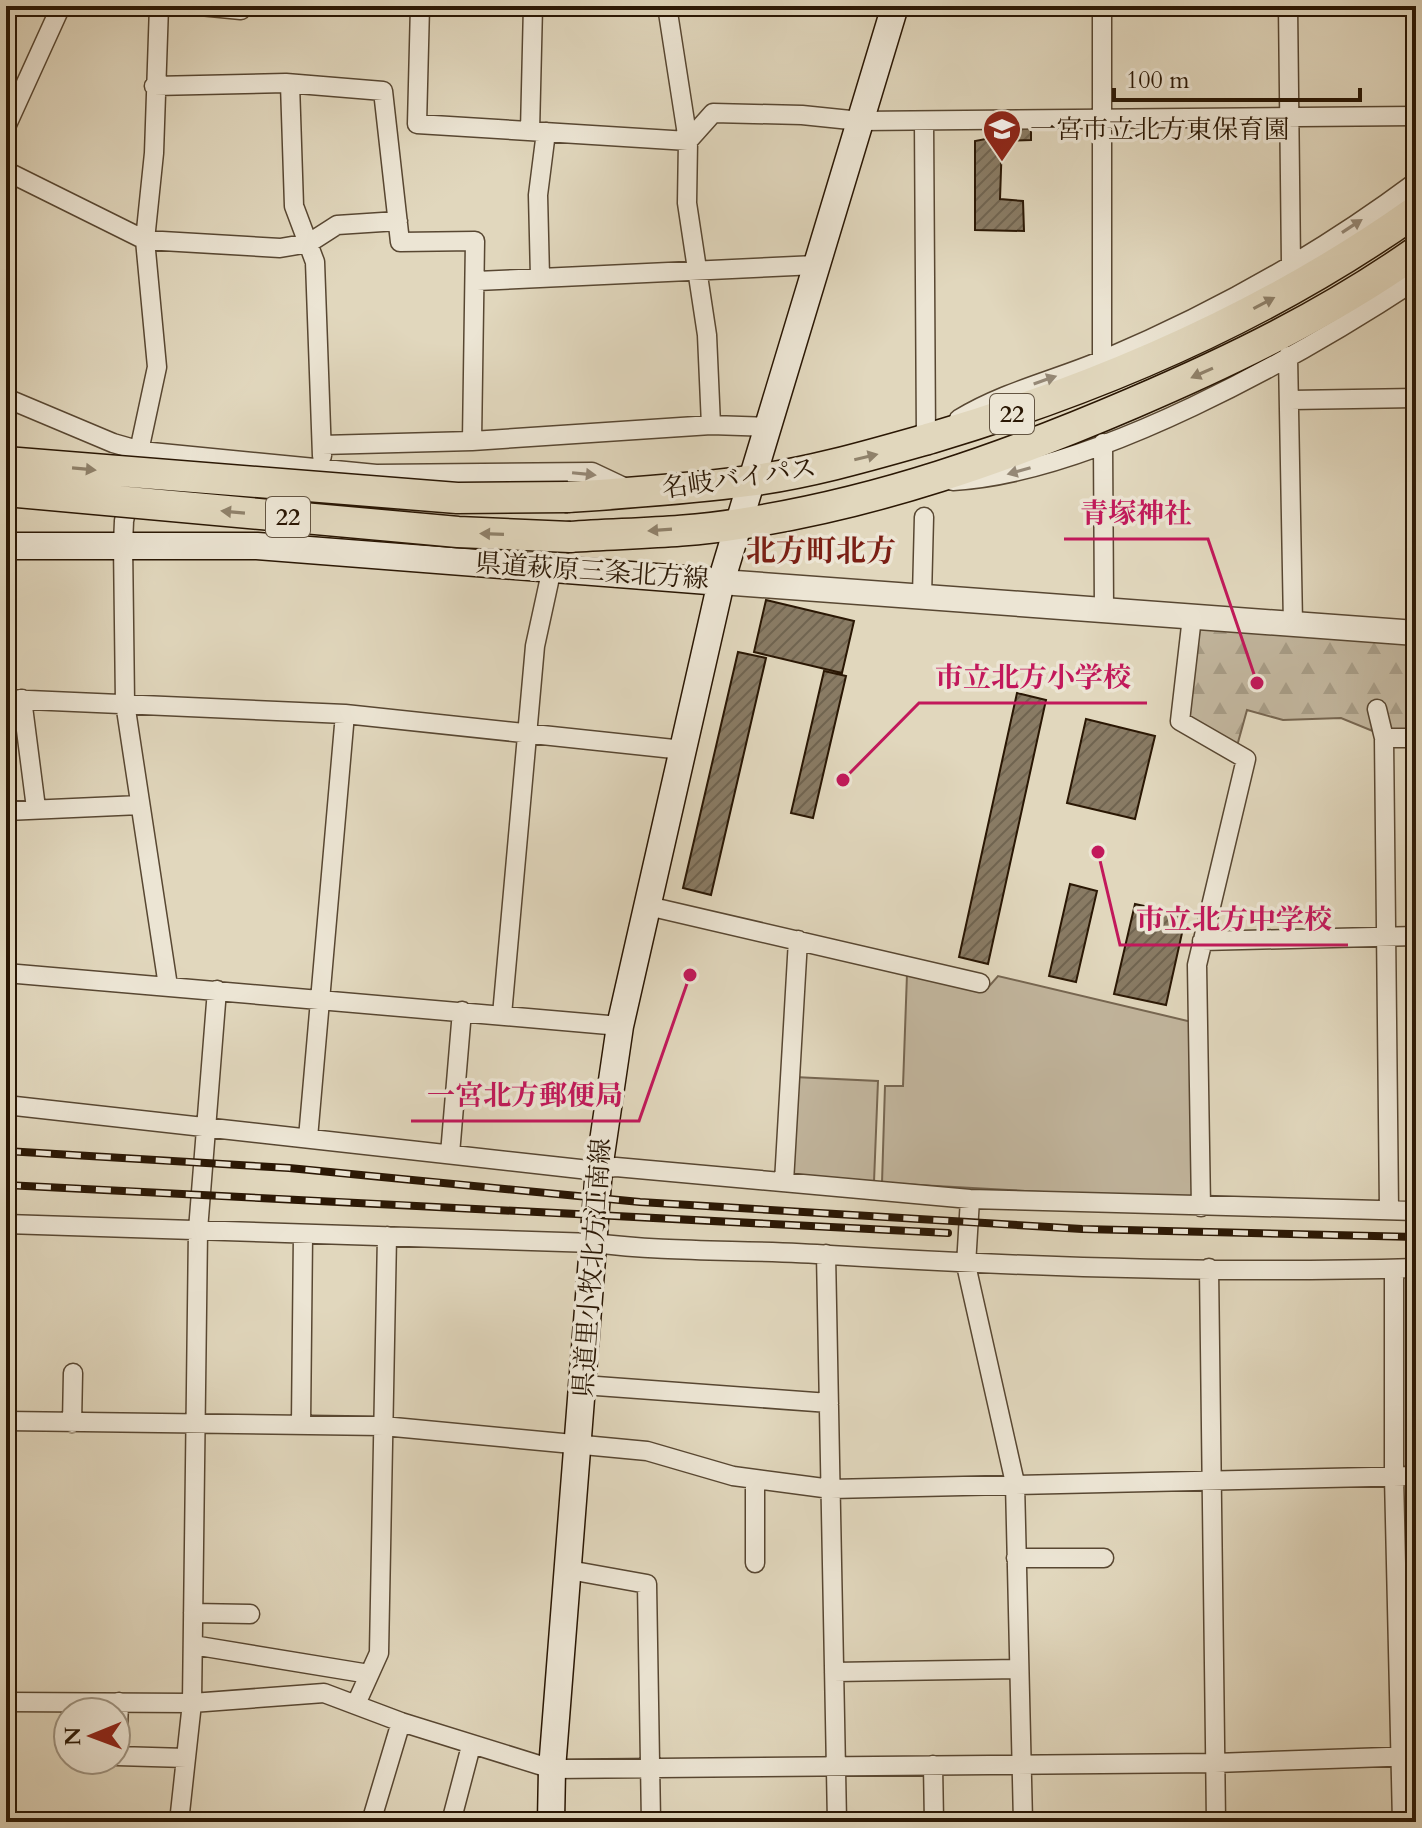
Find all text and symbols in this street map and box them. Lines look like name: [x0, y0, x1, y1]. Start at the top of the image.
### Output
scale bar: [1114, 52, 1360, 102]
text: 100 m: [1126, 64, 1190, 97]
school or university icon: 一宮市立北方東保育園: [981, 108, 1023, 163]
place label: 一宮市立北方東保育園: [1030, 112, 1290, 147]
one-way arrow: [1341, 218, 1362, 233]
one-way arrow: [1253, 297, 1276, 310]
one-way arrow: [1191, 366, 1214, 380]
one-way arrow: [1034, 374, 1058, 386]
road number: 22: [990, 394, 1034, 434]
street label: 名岐バイパス: [660, 450, 818, 506]
one-way arrow: [854, 450, 879, 463]
one-way arrow: [72, 463, 97, 476]
one-way arrow: [1007, 466, 1032, 478]
one-way arrow: [572, 467, 597, 480]
callout: 青塚神社: [1064, 487, 1208, 539]
text: 青塚神社: [1080, 495, 1192, 533]
road number: 22: [266, 497, 310, 537]
one-way arrow: [220, 505, 245, 518]
one-way arrow: [647, 524, 672, 537]
one-way arrow: [479, 527, 504, 540]
district label: 北方町北方: [746, 531, 896, 572]
street label: 県道萩原三条北方線: [474, 545, 710, 597]
callout: 市立北方小学校: [919, 651, 1147, 703]
text: 市立北方小学校: [935, 659, 1131, 697]
callout: 市立北方中学校: [1120, 893, 1348, 945]
text: 市立北方中学校: [1136, 901, 1332, 939]
callout: 一宮北方郵便局: [411, 1069, 639, 1121]
text: 一宮北方郵便局: [427, 1077, 623, 1115]
street label: 県道里小牧北方江南線: [565, 1137, 619, 1399]
north arrow: [52, 1696, 132, 1776]
text: N: [58, 1727, 88, 1746]

